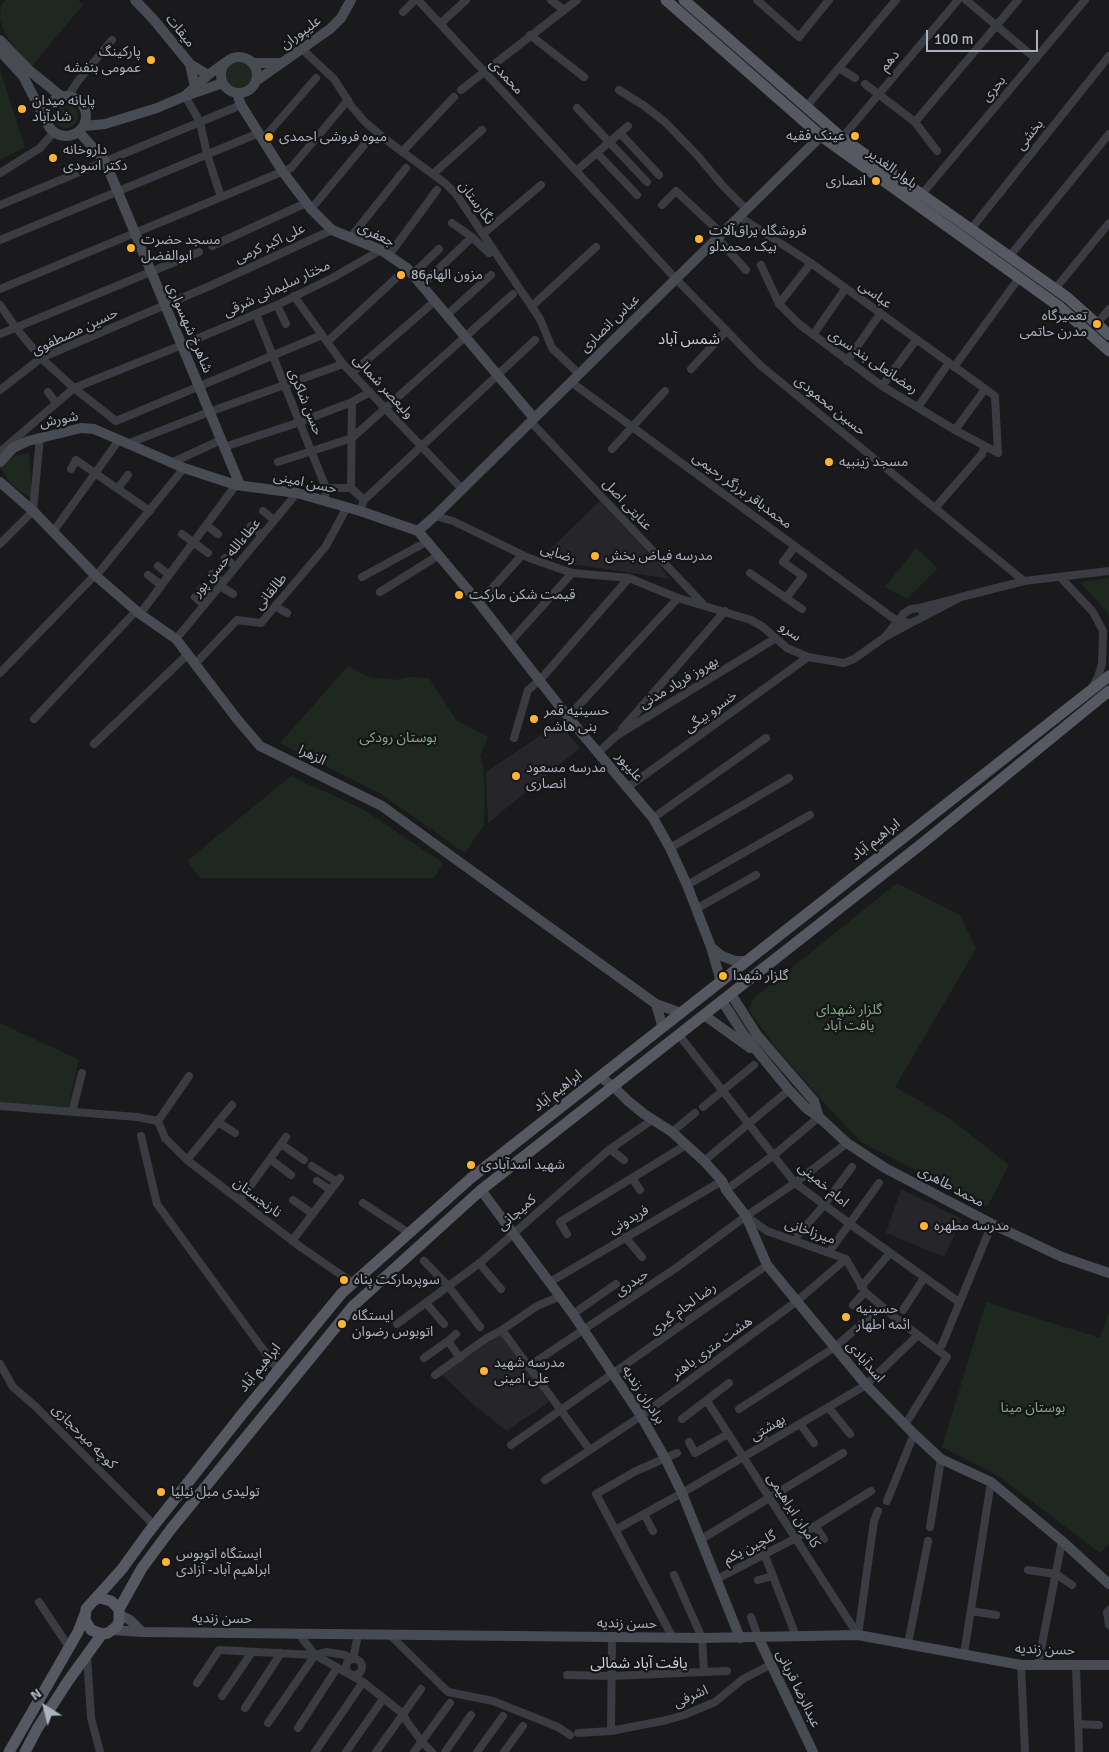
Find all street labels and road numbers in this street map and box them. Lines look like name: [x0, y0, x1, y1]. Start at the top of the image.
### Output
street label: میقات: [162, 11, 198, 51]
street label: علیپوران: [277, 13, 325, 53]
street label: دهم: [876, 47, 904, 75]
street label: محمدی: [485, 56, 527, 98]
street label: بحری: [978, 73, 1010, 105]
street label: بخشی: [1012, 116, 1048, 154]
street label: بلوار الغدیر: [864, 145, 920, 193]
street label: نگارستان: [455, 178, 497, 228]
street label: جعفری: [355, 219, 397, 251]
street label: علی اکبر کرمی: [232, 220, 308, 268]
street label: مختار سلیمانی شرقی: [221, 257, 333, 321]
street label: عباسی: [855, 277, 895, 313]
street label: شاهرخ شهسواری: [162, 280, 216, 376]
street label: عباس انصاری: [577, 292, 643, 356]
street label: حسین مصطفوی: [29, 305, 121, 359]
street label: رمضانعلی بند سری: [825, 326, 921, 398]
street label: ولیعصر شمالی: [349, 352, 417, 422]
street label: حسن شاکری: [284, 366, 326, 438]
street label: حسین محمودی: [791, 372, 869, 440]
street label: شورش: [38, 408, 80, 432]
street label: محمدباقر برزگر رحیمی: [689, 449, 795, 533]
street label: حسن امینی: [272, 468, 338, 498]
street label: عنایتی اصل: [599, 476, 655, 534]
street label: عطاءالله حسن پور: [189, 515, 265, 601]
street label: رضایی: [538, 540, 578, 568]
street label: طالقانی: [251, 570, 291, 614]
street label: سرو: [776, 619, 804, 645]
street label: بهروز فریاد مدنی: [636, 653, 722, 713]
street label: خسرو بیگی: [681, 687, 741, 737]
street label: الزهرا: [296, 742, 328, 770]
street label: علیپور: [612, 749, 646, 785]
street label: ابراهیم آباد: [848, 816, 904, 864]
street label: ابراهیم آباد: [530, 1067, 586, 1115]
street label: امام خمینی: [794, 1159, 852, 1211]
street label: محمد طاهری: [915, 1163, 987, 1211]
street label: نارنجستان: [230, 1174, 284, 1222]
street label: کمیجانی: [494, 1192, 540, 1234]
street label: فریدونی: [606, 1202, 652, 1238]
street label: میرزاخانی: [782, 1215, 838, 1249]
street label: حیدری: [612, 1266, 652, 1300]
street label: رضا لجام گیری: [646, 1279, 720, 1339]
street label: هشت متری باهنر: [668, 1313, 756, 1383]
street label: اسدآبادی: [842, 1338, 888, 1386]
street label: ابراهیم آباد: [235, 1340, 285, 1396]
street label: برادران زندیه: [618, 1362, 668, 1428]
street label: کوچه میرحجازی: [48, 1401, 120, 1473]
street label: بهشتی: [747, 1411, 789, 1445]
street label: کامران ابراهیمی: [763, 1471, 823, 1551]
street label: گلچین یکم: [721, 1528, 779, 1568]
street label: حسن زندیه: [192, 1610, 252, 1628]
street label: حسن زندیه: [597, 1615, 657, 1633]
street label: حسن زندیه: [1015, 1641, 1075, 1659]
street label: عبدالرضا قربانی: [772, 1647, 824, 1731]
street label: اشرفی: [671, 1682, 711, 1712]

